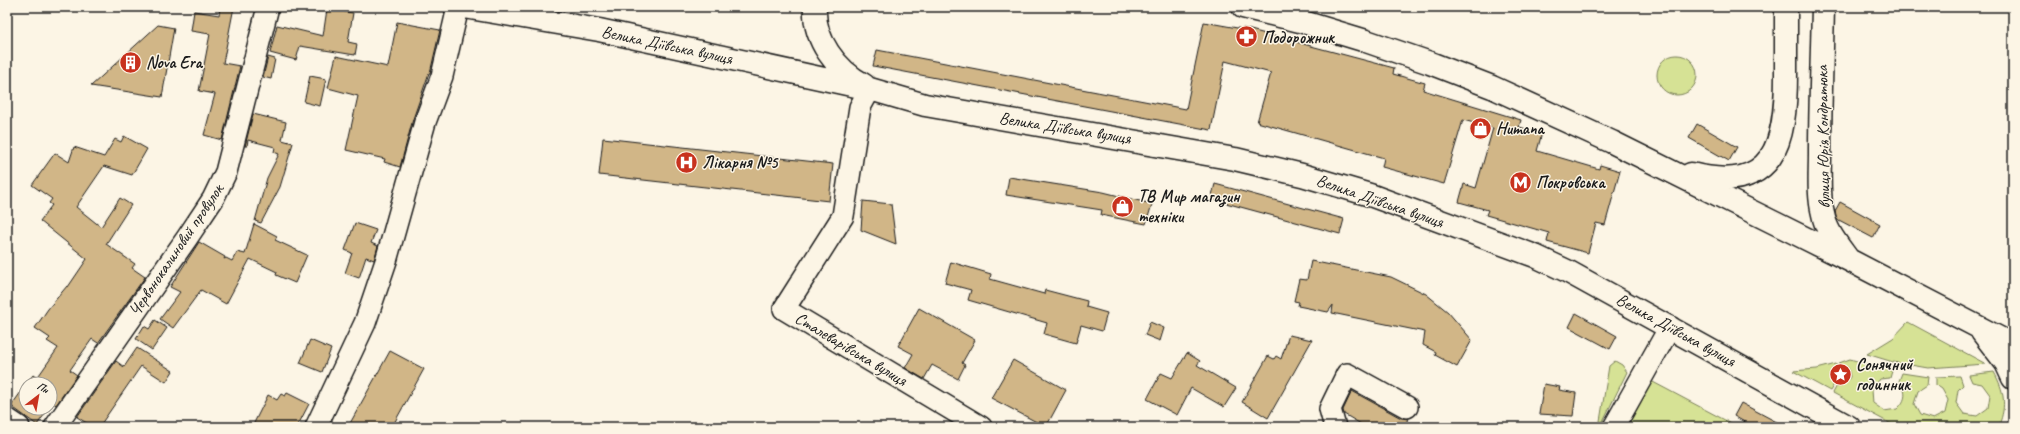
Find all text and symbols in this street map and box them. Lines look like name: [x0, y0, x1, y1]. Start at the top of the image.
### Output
street label: Велика Діївська вулиця: [600, 21, 735, 69]
pharmacy icon: Подорожник: [1234, 24, 1260, 50]
place label: Подорожник: [1262, 27, 1335, 48]
building icon: Nova Era: [117, 49, 143, 75]
place label: Nova Era: [146, 52, 204, 73]
street label: вулиця Юрія Кондратюка: [1811, 64, 1835, 209]
street label: Велика Діївська вулиця: [998, 107, 1133, 149]
shop icon: Humana: [1467, 115, 1493, 141]
place label: Humana: [1496, 118, 1545, 139]
hospital icon: Лікарня №5: [674, 149, 700, 175]
place label: Лікарня №5: [702, 152, 779, 173]
street label: Велика Діївська вулиця: [1314, 169, 1447, 233]
metro station icon: Покровська: [1507, 169, 1533, 195]
place label: Покровська: [1536, 172, 1606, 193]
street label: Червонокалиновий провулок: [124, 179, 229, 320]
place label: ТВ Мир магазин техніки: [1138, 186, 1241, 227]
shop icon: ТВ Мир магазин техніки: [1110, 193, 1136, 219]
street label: Велика Діївська вулиця: [1613, 289, 1740, 372]
street label: Сталеварівська вулиця: [791, 307, 912, 391]
place label: Сонячний годинник: [1856, 354, 1914, 395]
place icon: Сонячний годинник: [1828, 361, 1854, 387]
north arrow: [18, 376, 58, 416]
text: Пн: [35, 378, 53, 397]

